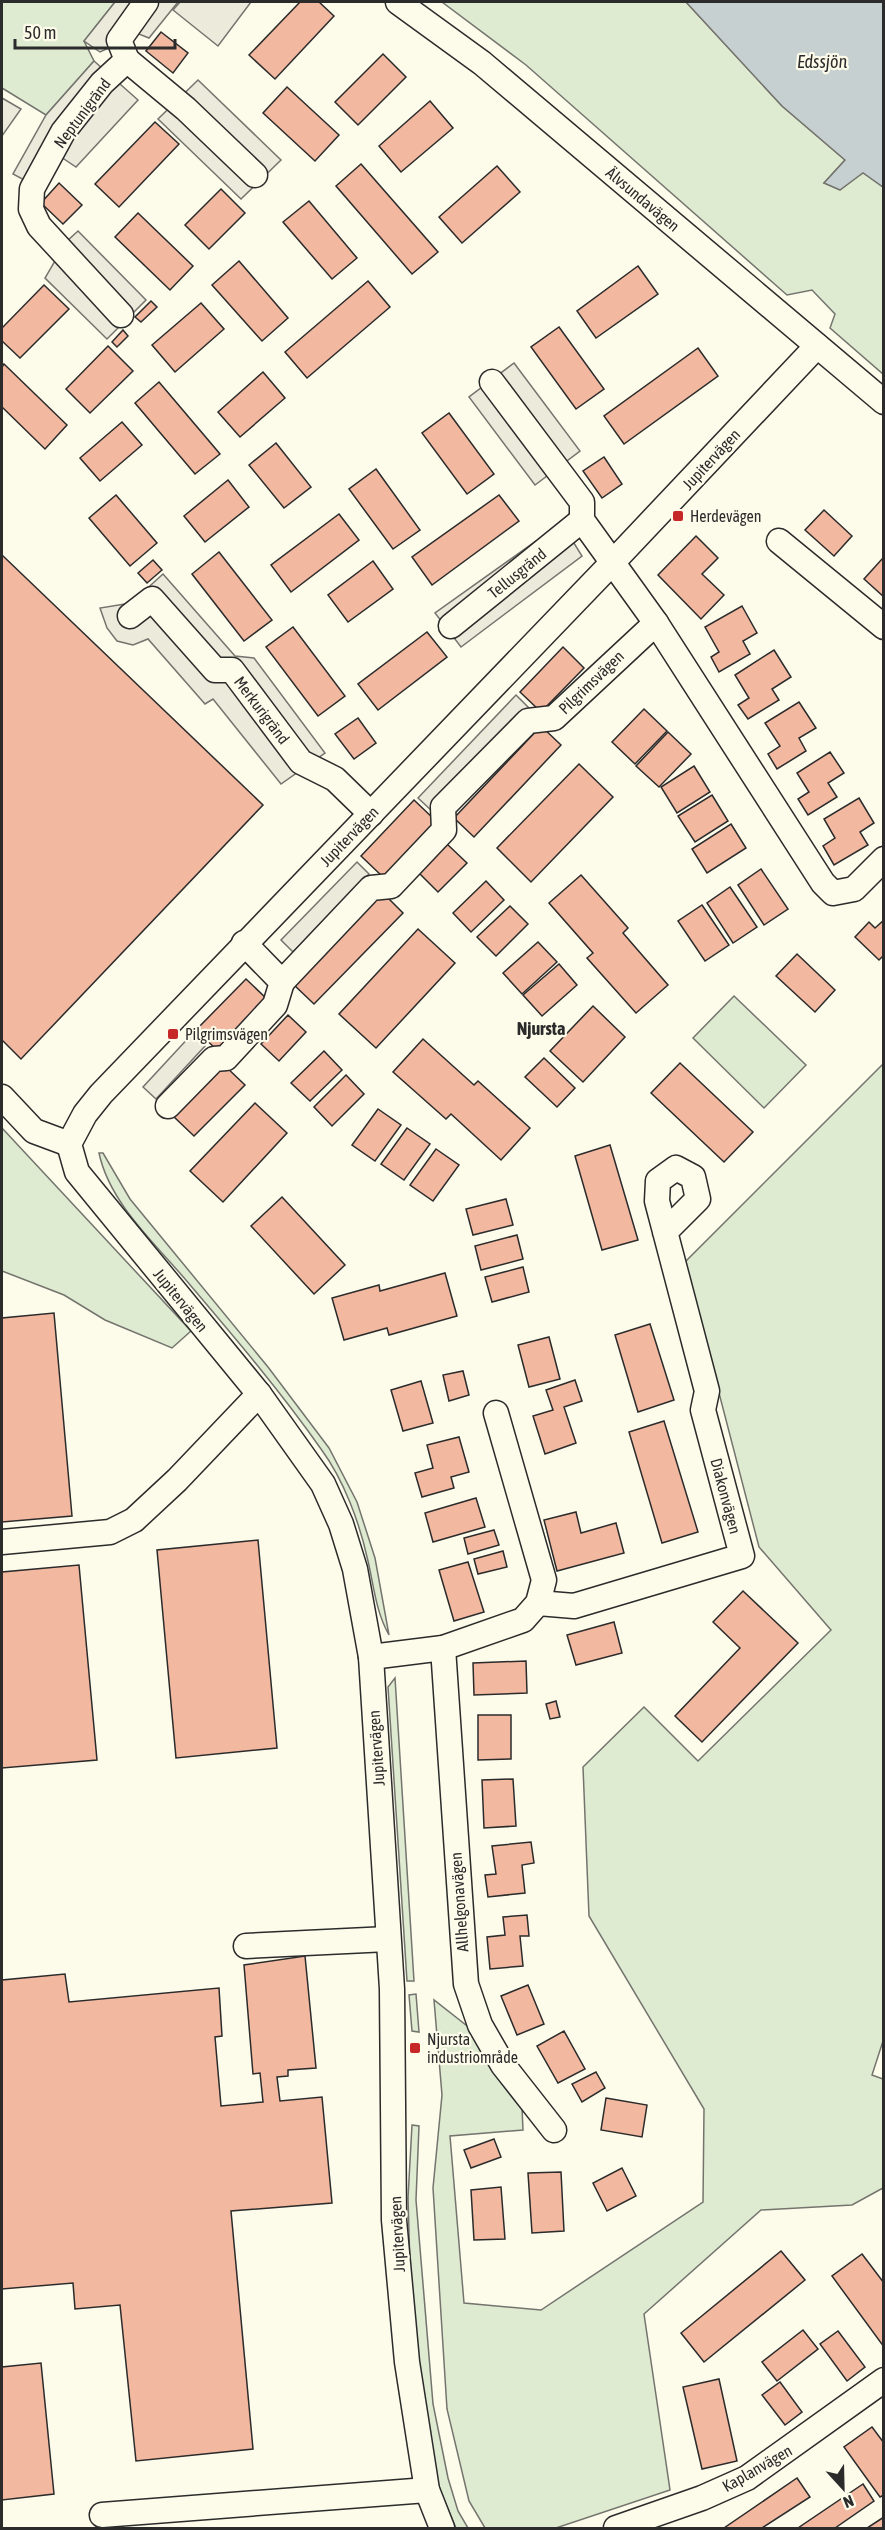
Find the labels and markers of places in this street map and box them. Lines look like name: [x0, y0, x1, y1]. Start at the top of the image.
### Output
place label: Herdevägen: [690, 507, 761, 526]
marker: Herdevägen: [671, 509, 685, 523]
place label: Pilgrimsvägen: [185, 1025, 268, 1044]
marker: Pilgrimsvägen: [166, 1027, 180, 1041]
place label: Njursta industriområde: [427, 2030, 518, 2066]
marker: Njursta industriområde: [408, 2041, 422, 2055]

